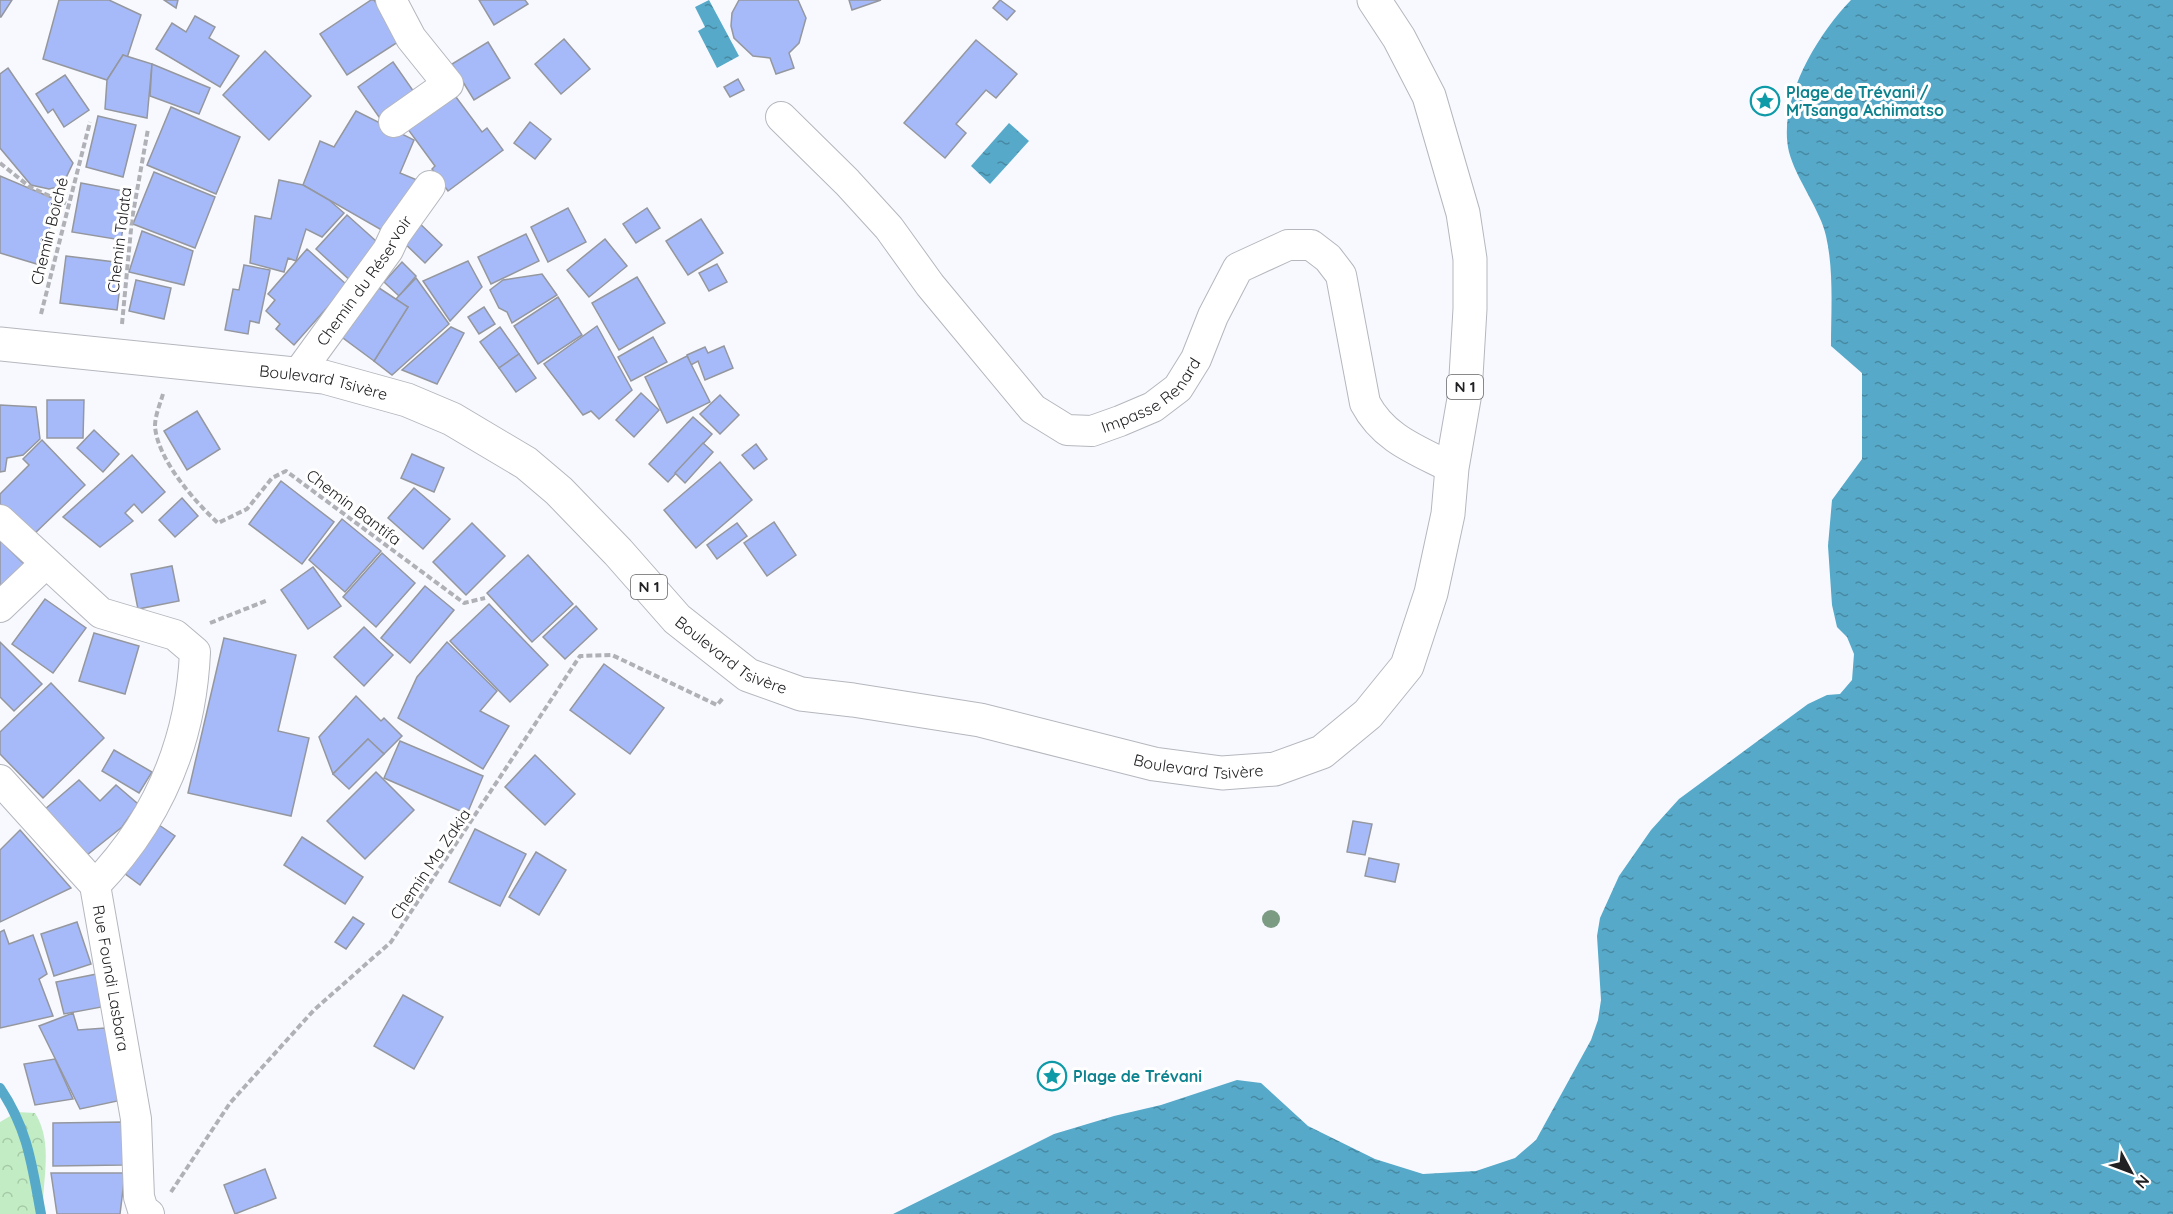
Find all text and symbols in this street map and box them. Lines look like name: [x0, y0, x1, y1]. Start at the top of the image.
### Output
place label: Plage de Trévani / M'Tsanga Achimatso: [1786, 82, 1944, 120]
place icon: Plage de Trévani / M'Tsanga Achimatso: [1749, 85, 1781, 117]
street label: Chemin Boiché: [26, 175, 72, 287]
street label: Chemin Talata: [103, 186, 135, 294]
street label: Chemin du Réservoir: [312, 211, 416, 350]
street label: Impasse Renard: [1098, 354, 1204, 437]
street label: Boulevard Tsivère: [258, 360, 390, 404]
road number: N 1: [1447, 375, 1483, 399]
street label: Chemin Bantifa: [303, 465, 405, 549]
road number: N 1: [631, 575, 667, 599]
street label: Boulevard Tsivère: [671, 611, 790, 698]
street label: Boulevard Tsivère: [1132, 749, 1264, 783]
street label: Chemin Ma Zakia: [386, 805, 474, 923]
street label: Rue Foundi Lasbara: [89, 903, 134, 1053]
place icon: Plage de Trévani: [1036, 1060, 1068, 1092]
place label: Plage de Trévani: [1073, 1066, 1202, 1086]
north arrow: [2101, 1142, 2161, 1202]
text: N: [2131, 1171, 2154, 1193]

